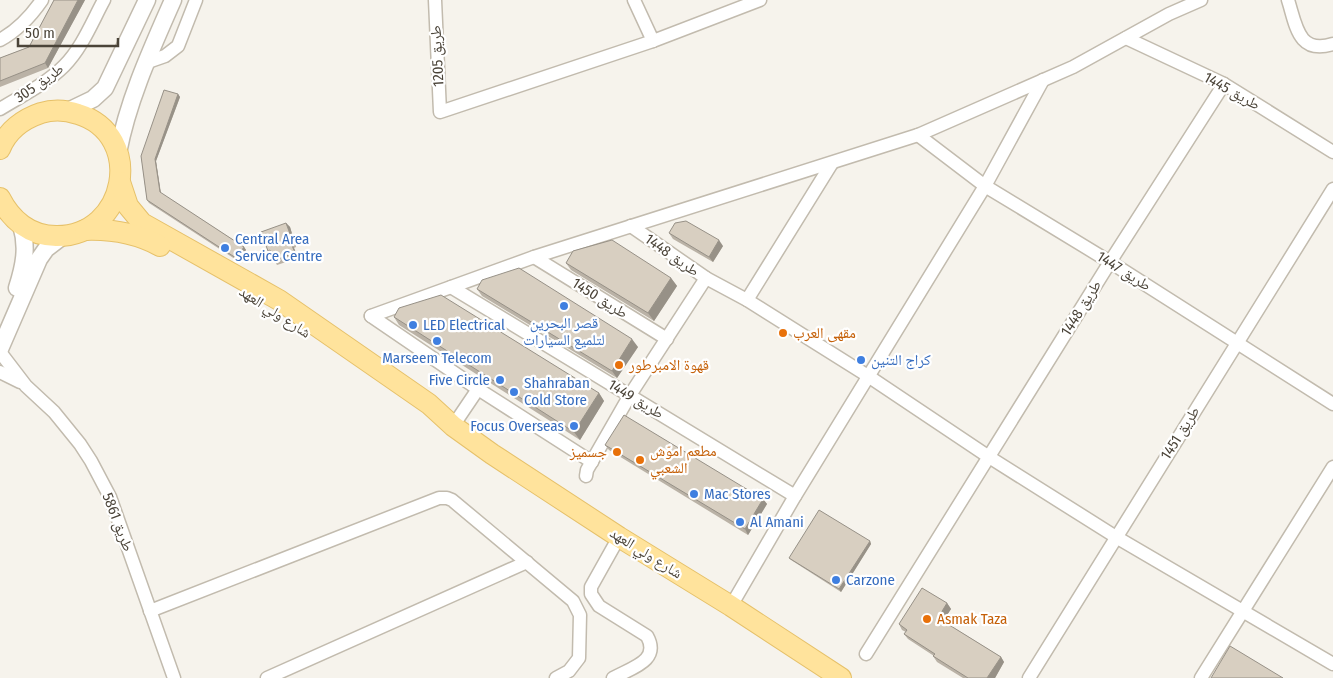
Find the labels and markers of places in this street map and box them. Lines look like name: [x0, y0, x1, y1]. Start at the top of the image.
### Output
place label: Central Area Service Centre: [235, 230, 322, 265]
marker: Central Area Service Centre: [219, 242, 231, 254]
marker: قصر البحرين لتلميع السيارات: [558, 300, 570, 312]
place label: قصر البحرين لتلميع السيارات: [523, 314, 605, 350]
place label: LED Electrical: [423, 316, 505, 334]
marker: LED Electrical: [407, 319, 419, 331]
place label: مقهى العرب: [793, 324, 856, 343]
marker: مقهى العرب: [777, 327, 789, 339]
marker: Marseem Telecom: [431, 335, 443, 347]
place label: Marseem Telecom: [382, 349, 492, 367]
place label: كراج التنين: [871, 351, 931, 370]
marker: كراج التنين: [855, 354, 867, 366]
place label: قهوة الامبرطور: [628, 356, 709, 374]
marker: قهوة الامبرطور: [613, 359, 625, 371]
place label: Five Circle: [429, 371, 490, 389]
marker: Five Circle: [494, 374, 506, 386]
place label: Shahraban Cold Store: [524, 374, 590, 409]
marker: Shahraban Cold Store: [508, 386, 520, 398]
place label: Focus Overseas: [470, 417, 564, 435]
marker: Focus Overseas: [568, 420, 580, 432]
place label: مطعم اموّش الشعبي: [650, 442, 717, 480]
place label: جسميز: [569, 443, 607, 461]
marker: جسميز: [611, 446, 623, 458]
marker: مطعم اموّش الشعبي: [634, 454, 646, 466]
place label: Mac Stores: [704, 485, 771, 503]
marker: Mac Stores: [688, 488, 700, 500]
place label: Al Amani: [750, 513, 804, 531]
marker: Al Amani: [734, 516, 746, 528]
place label: Carzone: [846, 571, 895, 589]
marker: Carzone: [830, 574, 842, 586]
place label: Asmak Taza: [937, 610, 1007, 628]
marker: Asmak Taza: [921, 613, 933, 625]

